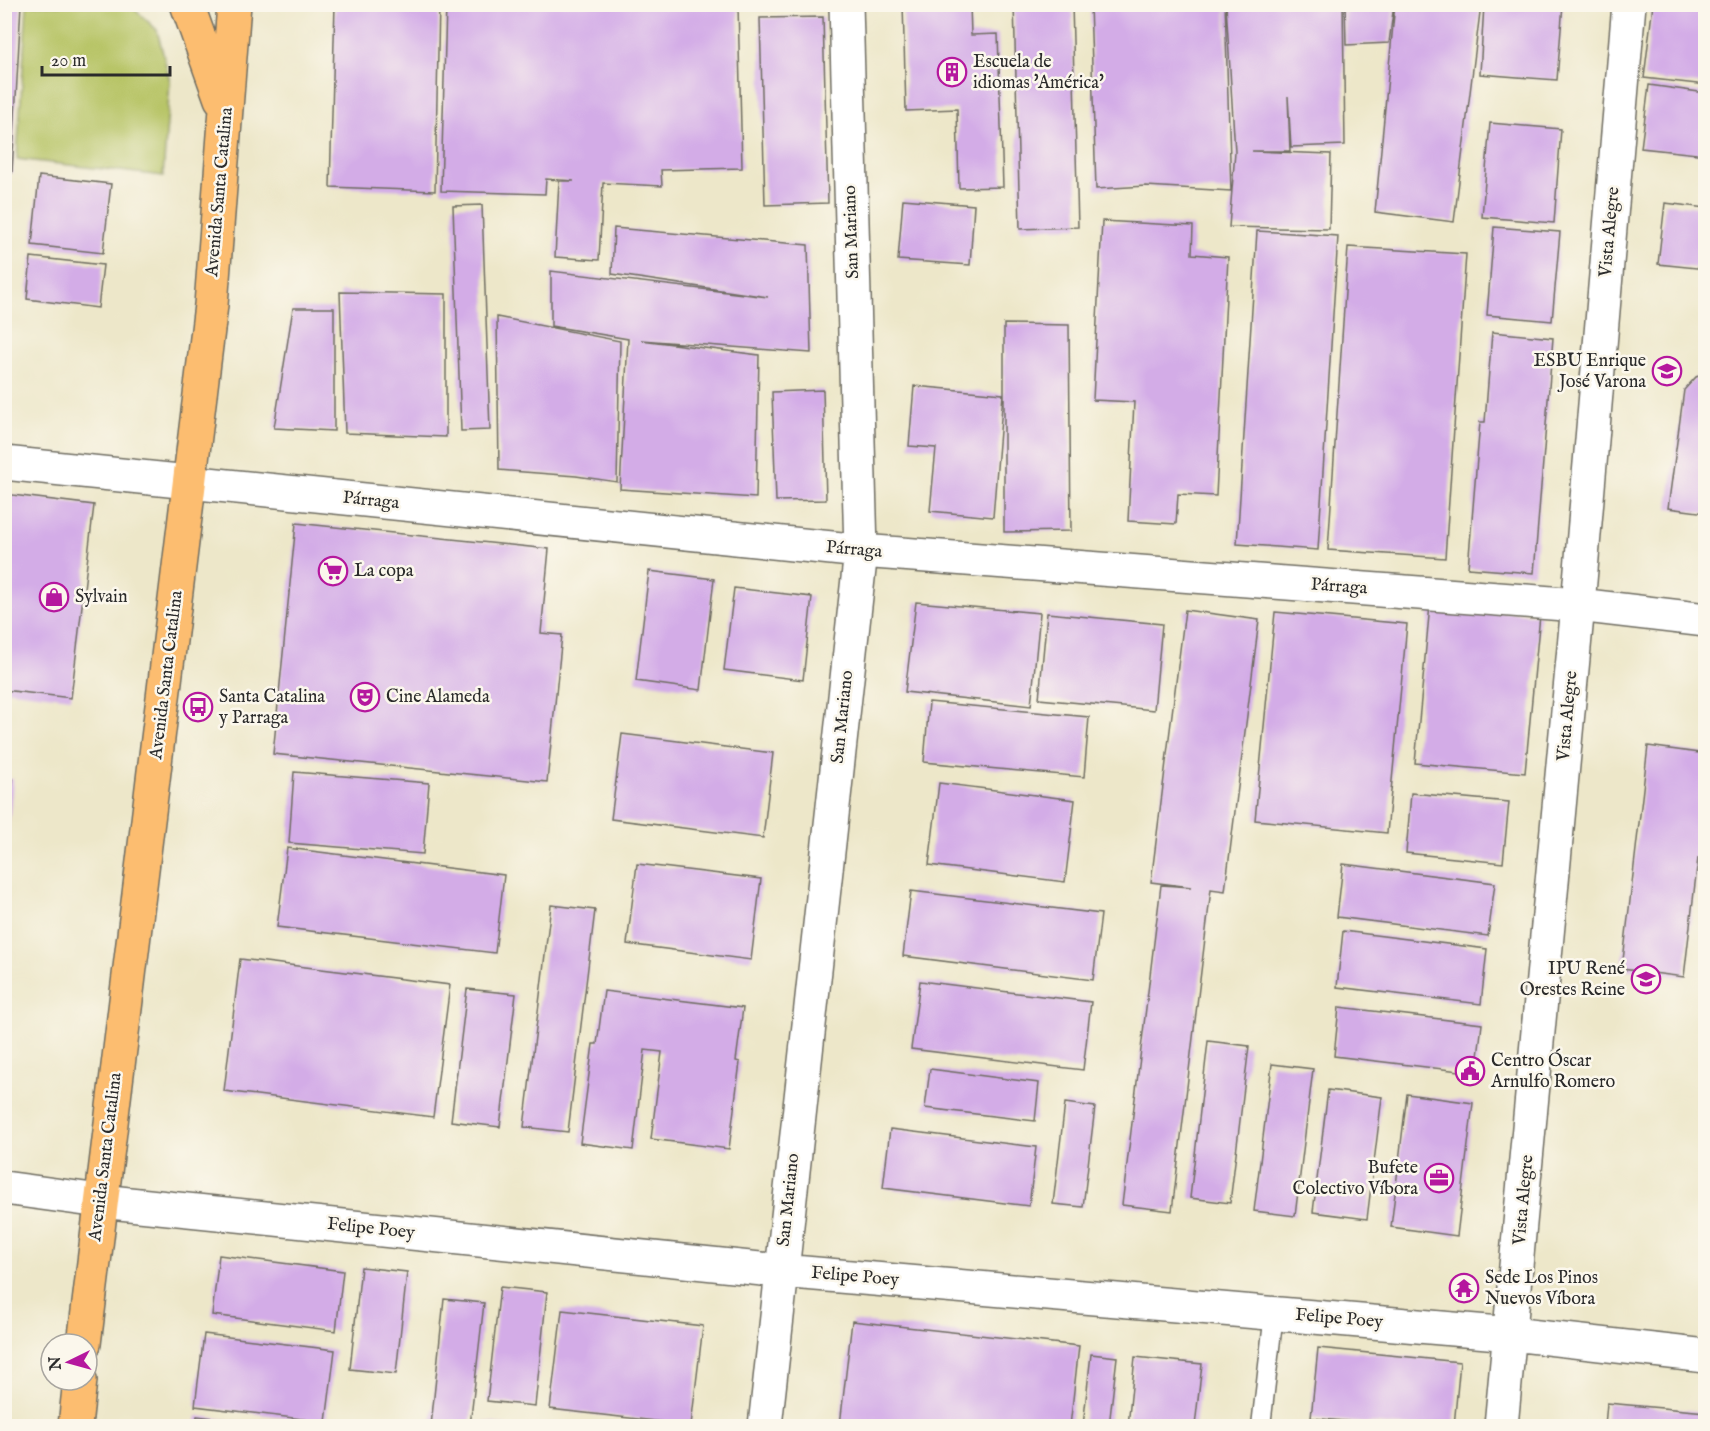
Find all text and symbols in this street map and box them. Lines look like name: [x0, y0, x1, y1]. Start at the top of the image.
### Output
scale bar: [42, 39, 170, 77]
text: 20 m: [51, 50, 86, 73]
place label: Escuela de idiomas 'América': [973, 51, 1104, 95]
building icon: Escuela de idiomas 'América': [936, 56, 968, 88]
street label: Avenida Santa Catalina: [201, 106, 239, 279]
street label: San Mariano: [839, 184, 865, 279]
street label: Vista Alegre: [1595, 186, 1625, 279]
place label: ESBU Enrique José Varona: [1534, 350, 1646, 394]
school or university icon: ESBU Enrique José Varona: [1651, 355, 1683, 387]
street label: Párraga: [342, 487, 401, 515]
street label: Párraga: [825, 536, 883, 564]
supermarket icon: La copa: [317, 555, 349, 587]
place label: La copa: [354, 560, 414, 583]
street label: Párraga: [1310, 574, 1368, 600]
shop icon: Sylvain: [38, 581, 70, 613]
place label: Sylvain: [75, 586, 128, 609]
street label: Avenida Santa Catalina: [145, 589, 189, 762]
street label: San Mariano: [827, 669, 859, 765]
street label: Vista Alegre: [1553, 670, 1583, 763]
theatre icon: Cine Alameda: [349, 681, 381, 713]
place label: Santa Catalina y Parraga: [218, 686, 325, 730]
place label: Cine Alameda: [386, 686, 490, 709]
bus stop icon: Santa Catalina y Parraga: [182, 691, 214, 723]
place label: IPU René Orestes Reine: [1520, 958, 1625, 1002]
school or university icon: IPU René Orestes Reine: [1630, 963, 1662, 995]
place label: Centro Óscar Arnulfo Romero: [1490, 1048, 1616, 1094]
public building icon: Centro Óscar Arnulfo Romero: [1454, 1055, 1486, 1087]
street label: Avenida Santa Catalina: [84, 1071, 128, 1244]
street label: San Mariano: [773, 1152, 805, 1248]
street label: Vista Alegre: [1509, 1154, 1539, 1247]
place label: Bufete Colectivo Víbora: [1293, 1157, 1418, 1201]
office icon: Bufete Colectivo Víbora: [1423, 1162, 1455, 1194]
street label: Felipe Poey: [326, 1213, 416, 1245]
street label: Felipe Poey: [810, 1262, 900, 1292]
place label: Sede Los Pinos Nuevos Víbora: [1485, 1267, 1598, 1311]
temple icon: Sede Los Pinos Nuevos Víbora: [1448, 1272, 1480, 1304]
street label: Felipe Poey: [1294, 1304, 1384, 1334]
north arrow: [39, 1332, 99, 1392]
text: N: [45, 1355, 67, 1372]

